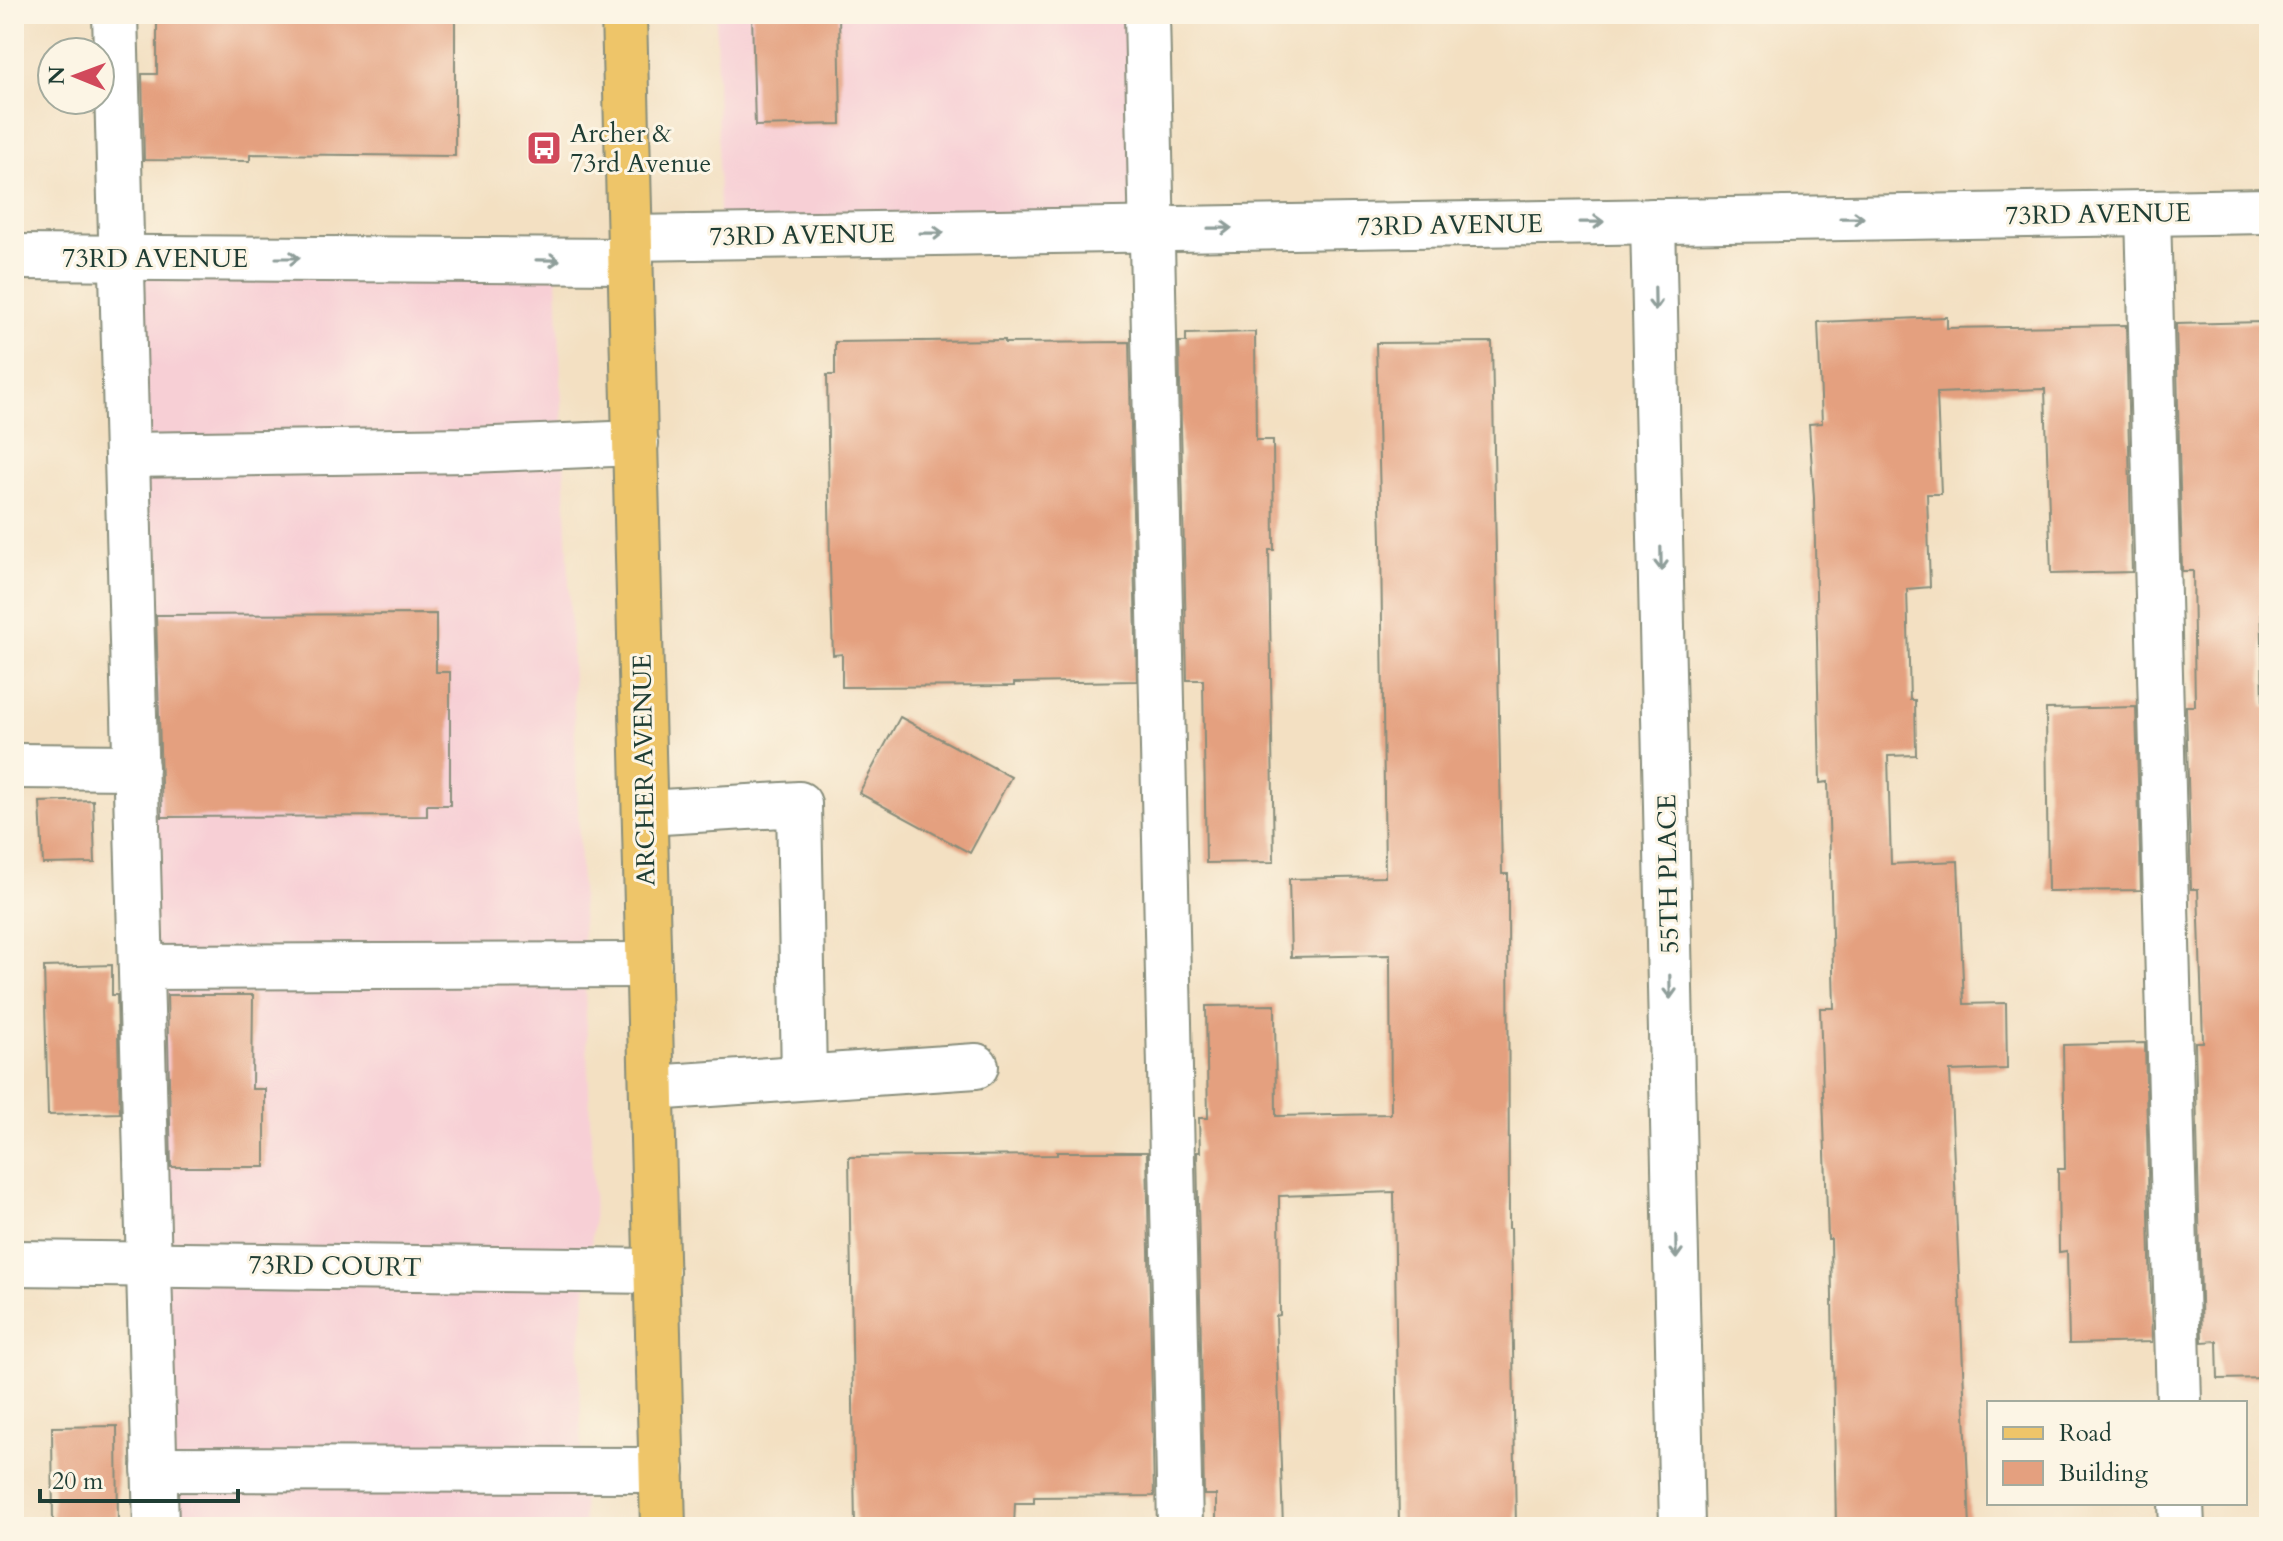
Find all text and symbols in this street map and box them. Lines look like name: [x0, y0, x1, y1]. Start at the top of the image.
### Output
north arrow: [36, 36, 116, 116]
text: N: [42, 66, 72, 85]
place label: Archer & 73rd Avenue: [570, 116, 711, 181]
bus stop icon: Archer & 73rd Avenue: [525, 129, 563, 167]
street label: 73RD AVENUE: [2005, 195, 2191, 233]
street label: 73RD AVENUE: [1357, 206, 1543, 244]
one-way arrow: [1838, 210, 1865, 226]
one-way arrow: [1578, 215, 1605, 230]
street label: 73RD AVENUE: [709, 216, 895, 254]
one-way arrow: [1206, 220, 1233, 236]
one-way arrow: [918, 225, 945, 241]
street label: 73RD AVENUE: [62, 241, 248, 276]
one-way arrow: [274, 251, 301, 266]
one-way arrow: [534, 253, 561, 268]
one-way arrow: [1647, 285, 1662, 312]
one-way arrow: [1653, 545, 1668, 572]
street label: ARCHER AVENUE: [624, 654, 664, 886]
street label: 55TH PLACE: [1649, 794, 1687, 954]
one-way arrow: [1663, 973, 1678, 1000]
one-way arrow: [1668, 1233, 1684, 1260]
street label: 73RD COURT: [248, 1247, 422, 1285]
legend: [1987, 1401, 2247, 1505]
text: Road: [2059, 1417, 2112, 1450]
scale bar: [40, 1453, 238, 1503]
text: Building: [2059, 1457, 2149, 1490]
text: 20 m: [52, 1465, 104, 1498]

